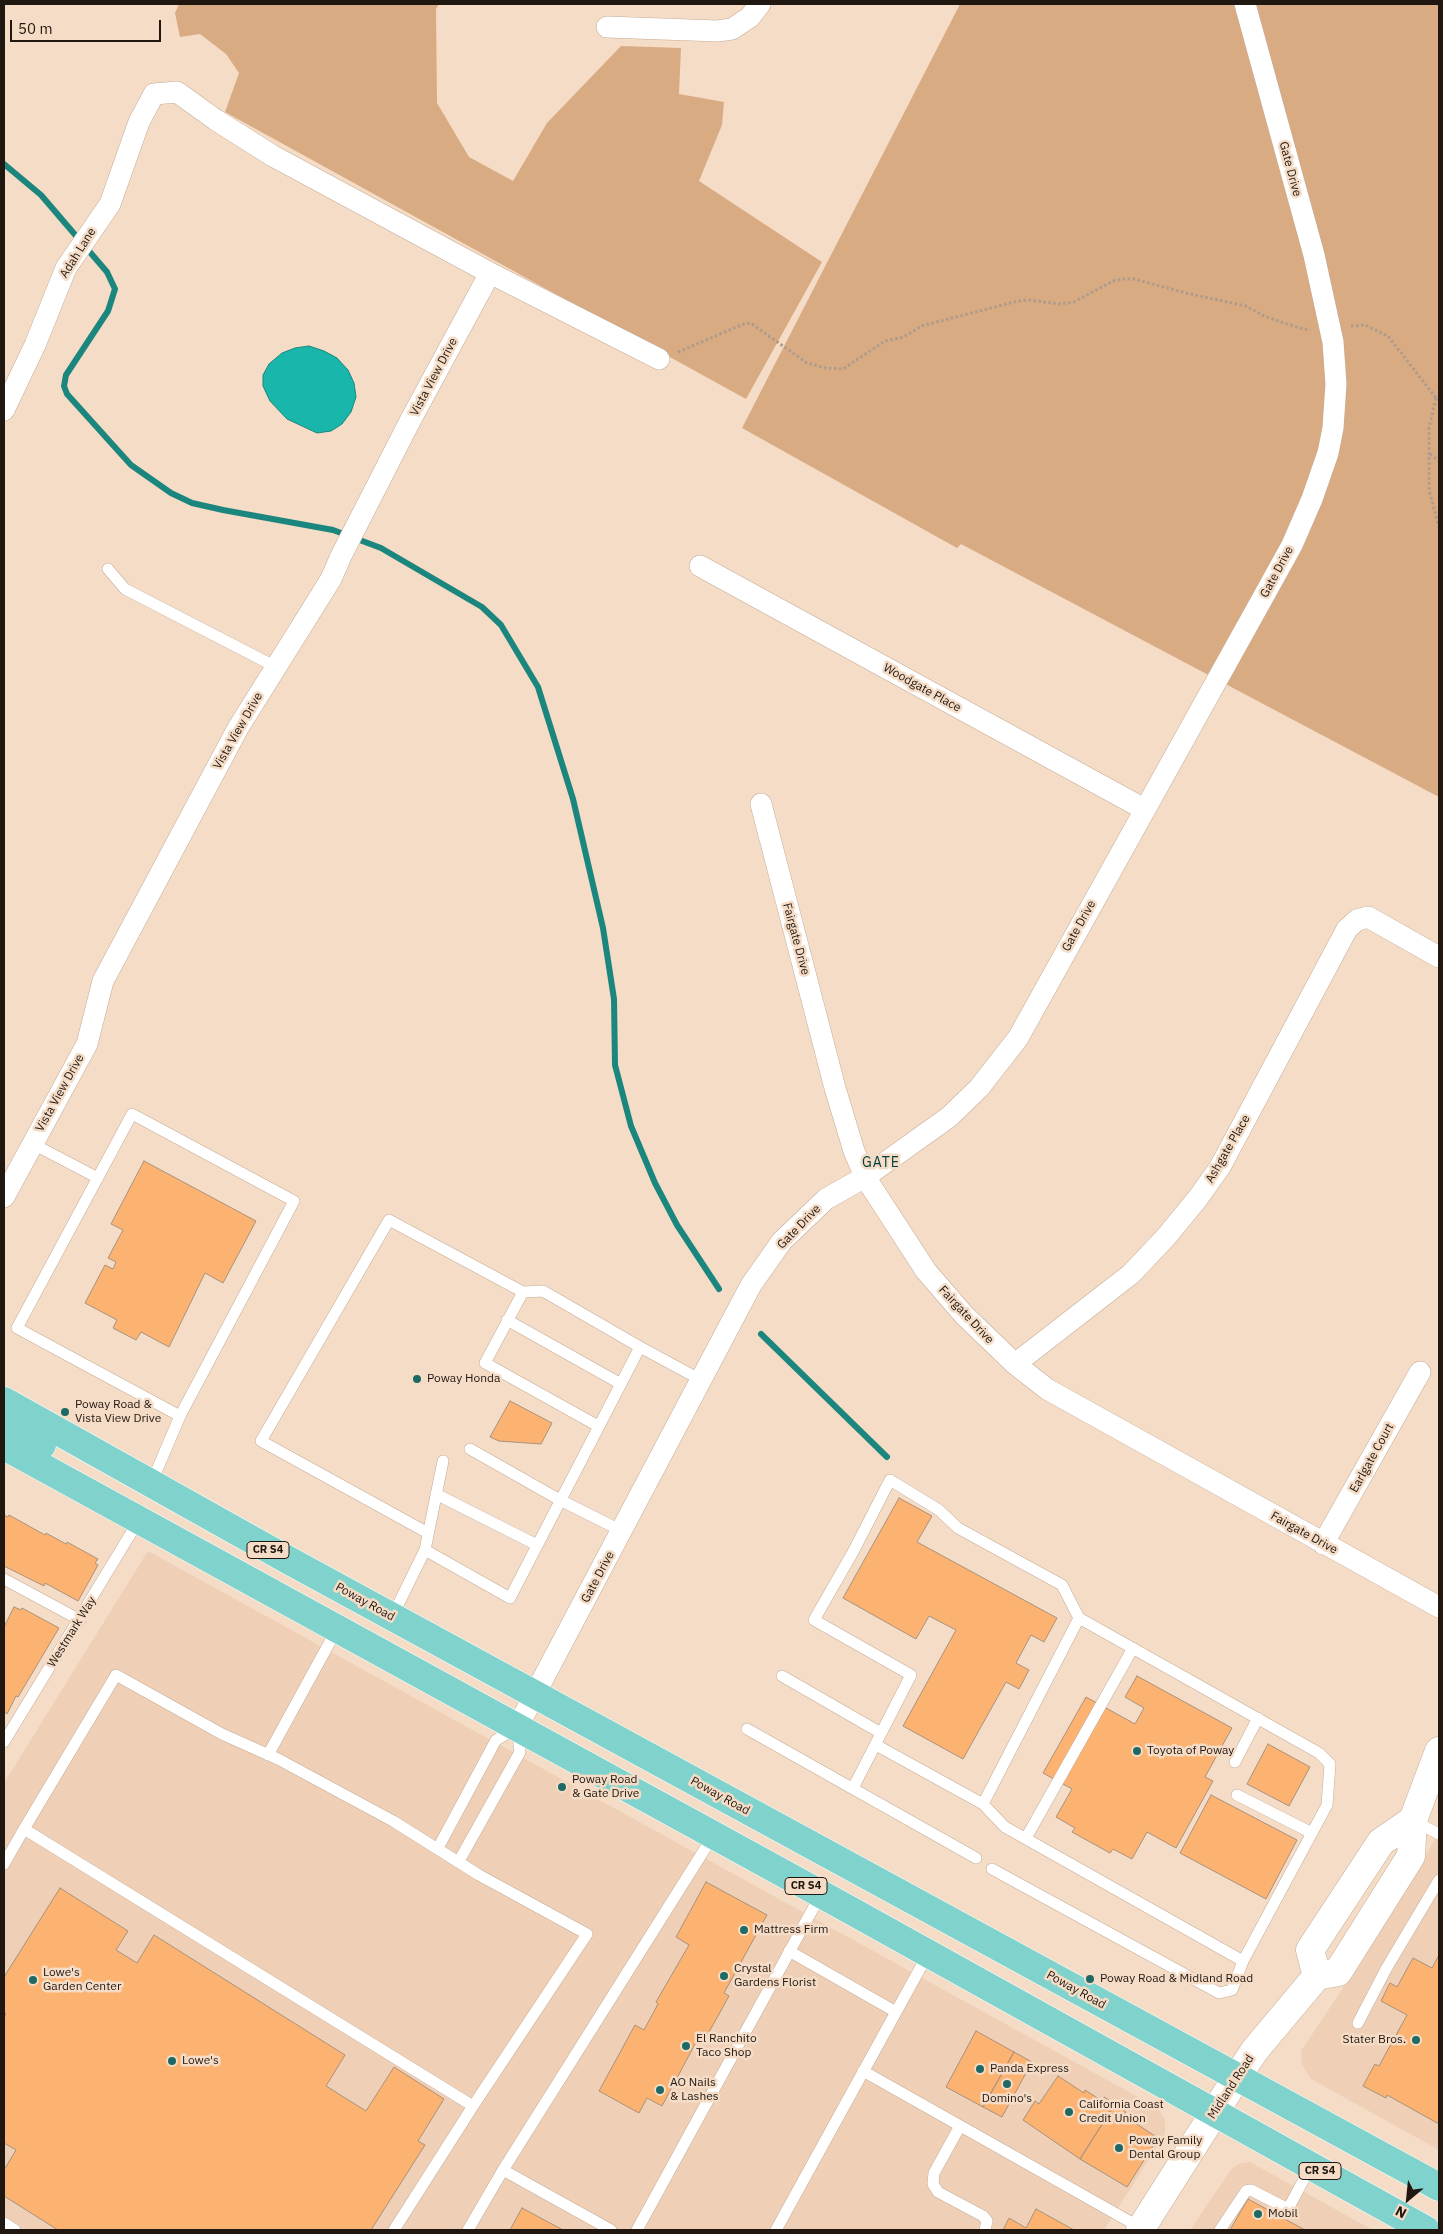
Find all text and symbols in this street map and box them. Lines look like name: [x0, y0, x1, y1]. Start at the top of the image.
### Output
scale bar: [12, 10, 164, 42]
text: 50 m: [18, 19, 53, 38]
street label: Gate Drive: [1276, 140, 1304, 198]
street label: Adah Lane: [57, 225, 99, 281]
street label: Vista View Drive: [407, 336, 461, 418]
street label: Gate Drive: [1257, 544, 1297, 600]
street label: Woodgate Place: [881, 661, 963, 715]
street label: Vista View Drive: [210, 690, 266, 772]
street label: Gate Drive: [1059, 898, 1099, 954]
street label: Fairgate Drive: [779, 901, 813, 977]
street label: Vista View Drive: [33, 1052, 87, 1134]
street label: Ashgate Place: [1203, 1112, 1253, 1186]
district label: GATE: [862, 1155, 900, 1171]
street label: Gate Drive: [774, 1202, 824, 1252]
street label: Fairgate Drive: [936, 1283, 996, 1347]
place label: Poway Honda: [427, 1372, 500, 1386]
marker: Poway Honda: [411, 1373, 423, 1385]
place label: Poway Road & Vista View Drive: [75, 1398, 161, 1426]
marker: Poway Road & Vista View Drive: [59, 1406, 71, 1418]
street label: Earlgate Court: [1347, 1421, 1397, 1495]
street label: Fairgate Drive: [1268, 1509, 1340, 1557]
road number: CR S4: [247, 1542, 289, 1558]
street label: Gate Drive: [578, 1549, 618, 1605]
street label: Poway Road: [333, 1580, 397, 1624]
street label: Westmark Way: [45, 1594, 99, 1670]
place label: Toyota of Poway: [1147, 1744, 1234, 1758]
marker: Toyota of Poway: [1131, 1745, 1143, 1757]
place label: Poway Road & Gate Drive: [572, 1773, 639, 1801]
street label: Poway Road: [688, 1774, 752, 1818]
marker: Poway Road & Gate Drive: [556, 1781, 568, 1793]
road number: CR S4: [785, 1878, 827, 1894]
place label: Mattress Firm: [754, 1923, 828, 1937]
marker: Mattress Firm: [738, 1924, 750, 1936]
place label: Crystal Gardens Florist: [734, 1962, 816, 1990]
place label: Lowe's Garden Center: [43, 1966, 121, 1994]
street label: Poway Road: [1044, 1968, 1108, 2012]
marker: Crystal Gardens Florist: [718, 1970, 730, 1982]
place label: Poway Road & Midland Road: [1100, 1972, 1253, 1986]
marker: Poway Road & Midland Road: [1084, 1973, 1096, 1985]
marker: Lowe's Garden Center: [27, 1974, 39, 1986]
place label: El Ranchito Taco Shop: [696, 2032, 757, 2060]
place label: Stater Bros.: [1342, 2033, 1406, 2047]
marker: Stater Bros.: [1410, 2034, 1422, 2046]
marker: El Ranchito Taco Shop: [680, 2040, 692, 2052]
street label: Midland Road: [1205, 2052, 1257, 2122]
place label: Lowe's: [182, 2054, 219, 2068]
marker: Lowe's: [166, 2055, 178, 2067]
place label: Panda Express: [990, 2062, 1069, 2076]
marker: Panda Express: [974, 2063, 986, 2075]
place label: AO Nails & Lashes: [670, 2076, 719, 2104]
marker: Domino's: [1001, 2078, 1013, 2090]
marker: AO Nails & Lashes: [654, 2084, 666, 2096]
place label: Domino's: [982, 2092, 1032, 2106]
place label: California Coast Credit Union: [1079, 2098, 1164, 2126]
marker: California Coast Credit Union: [1063, 2106, 1075, 2118]
place label: Poway Family Dental Group: [1129, 2134, 1202, 2162]
marker: Poway Family Dental Group: [1113, 2142, 1125, 2154]
road number: CR S4: [1299, 2162, 1341, 2180]
north arrow: [1383, 2174, 1433, 2224]
text: N: [1392, 2202, 1410, 2223]
place label: Mobil: [1268, 2207, 1298, 2221]
marker: Mobil: [1252, 2208, 1264, 2220]

